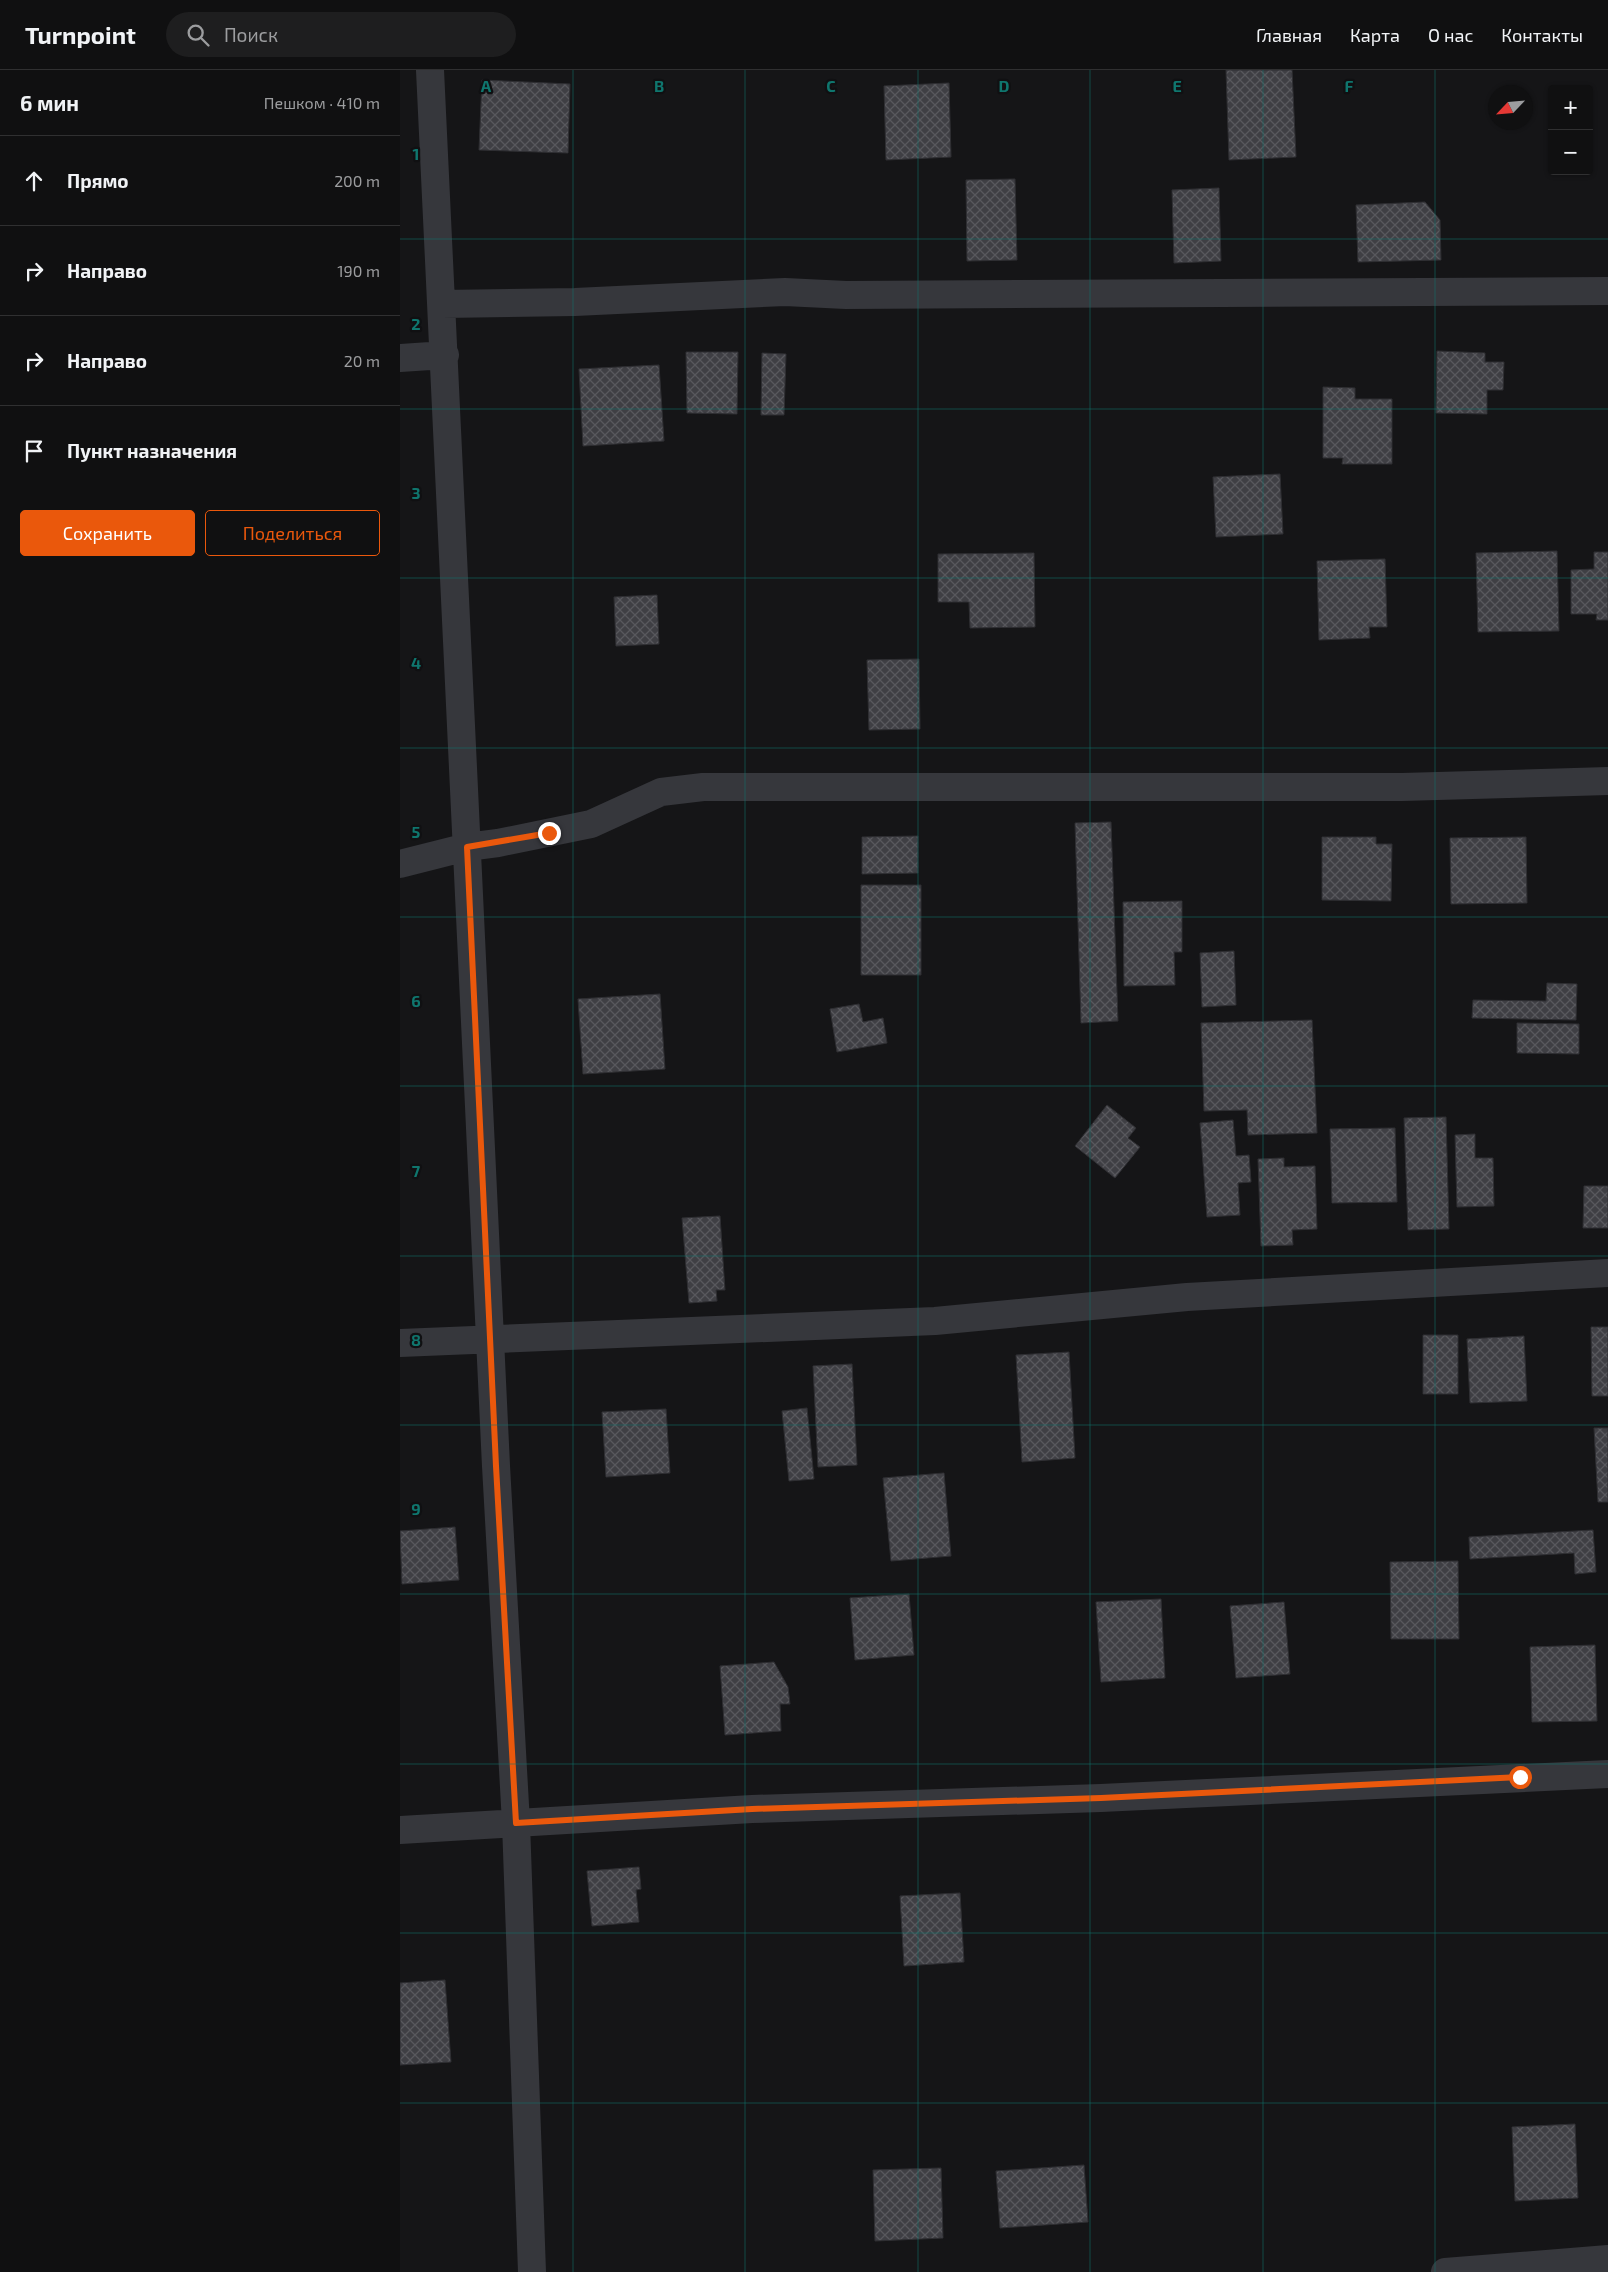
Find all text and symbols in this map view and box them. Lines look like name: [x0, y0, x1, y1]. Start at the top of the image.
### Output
search box: [166, 12, 516, 57]
text: Turnpoint: [25, 20, 136, 49]
icon: search: [184, 21, 212, 49]
text: Поиск: [224, 23, 278, 46]
text: Главная: [1256, 24, 1322, 46]
text: Карта: [1350, 24, 1400, 46]
text: О нас: [1428, 24, 1473, 46]
text: Контакты: [1501, 24, 1583, 46]
text: A: [481, 76, 492, 95]
text: B: [654, 76, 664, 95]
text: C: [826, 76, 836, 95]
text: D: [999, 76, 1010, 95]
text: E: [1172, 76, 1182, 95]
text: F: [1345, 76, 1354, 95]
north arrow: [1488, 85, 1533, 130]
map controls: [1548, 85, 1593, 175]
button: +: [1548, 85, 1593, 130]
text: 6 мин: [20, 90, 79, 115]
text: Пешком · 410 m: [264, 93, 380, 112]
button: −: [1548, 130, 1593, 175]
text: 1: [413, 144, 419, 163]
icon: ahead: [20, 167, 48, 195]
text: Прямо: [67, 169, 129, 192]
text: 200 m: [334, 171, 380, 190]
icon: right: [20, 257, 48, 285]
text: Направо: [67, 259, 147, 282]
text: 190 m: [337, 261, 380, 280]
text: 2: [411, 314, 421, 333]
icon: right: [20, 347, 48, 375]
text: Направо: [67, 349, 147, 372]
text: 20 m: [344, 351, 380, 370]
icon: arrive: [20, 437, 48, 465]
text: Пункт назначения: [67, 439, 237, 462]
text: 3: [411, 483, 421, 502]
button: Сохранить: [20, 510, 195, 556]
button: Поделиться: [205, 510, 380, 556]
text: 4: [411, 653, 421, 672]
text: 5: [412, 822, 421, 841]
route end: [538, 822, 561, 845]
text: 6: [411, 991, 421, 1010]
text: 7: [412, 1161, 421, 1180]
text: 8: [411, 1330, 421, 1349]
text: 9: [411, 1499, 421, 1518]
route start: [1509, 1766, 1532, 1789]

